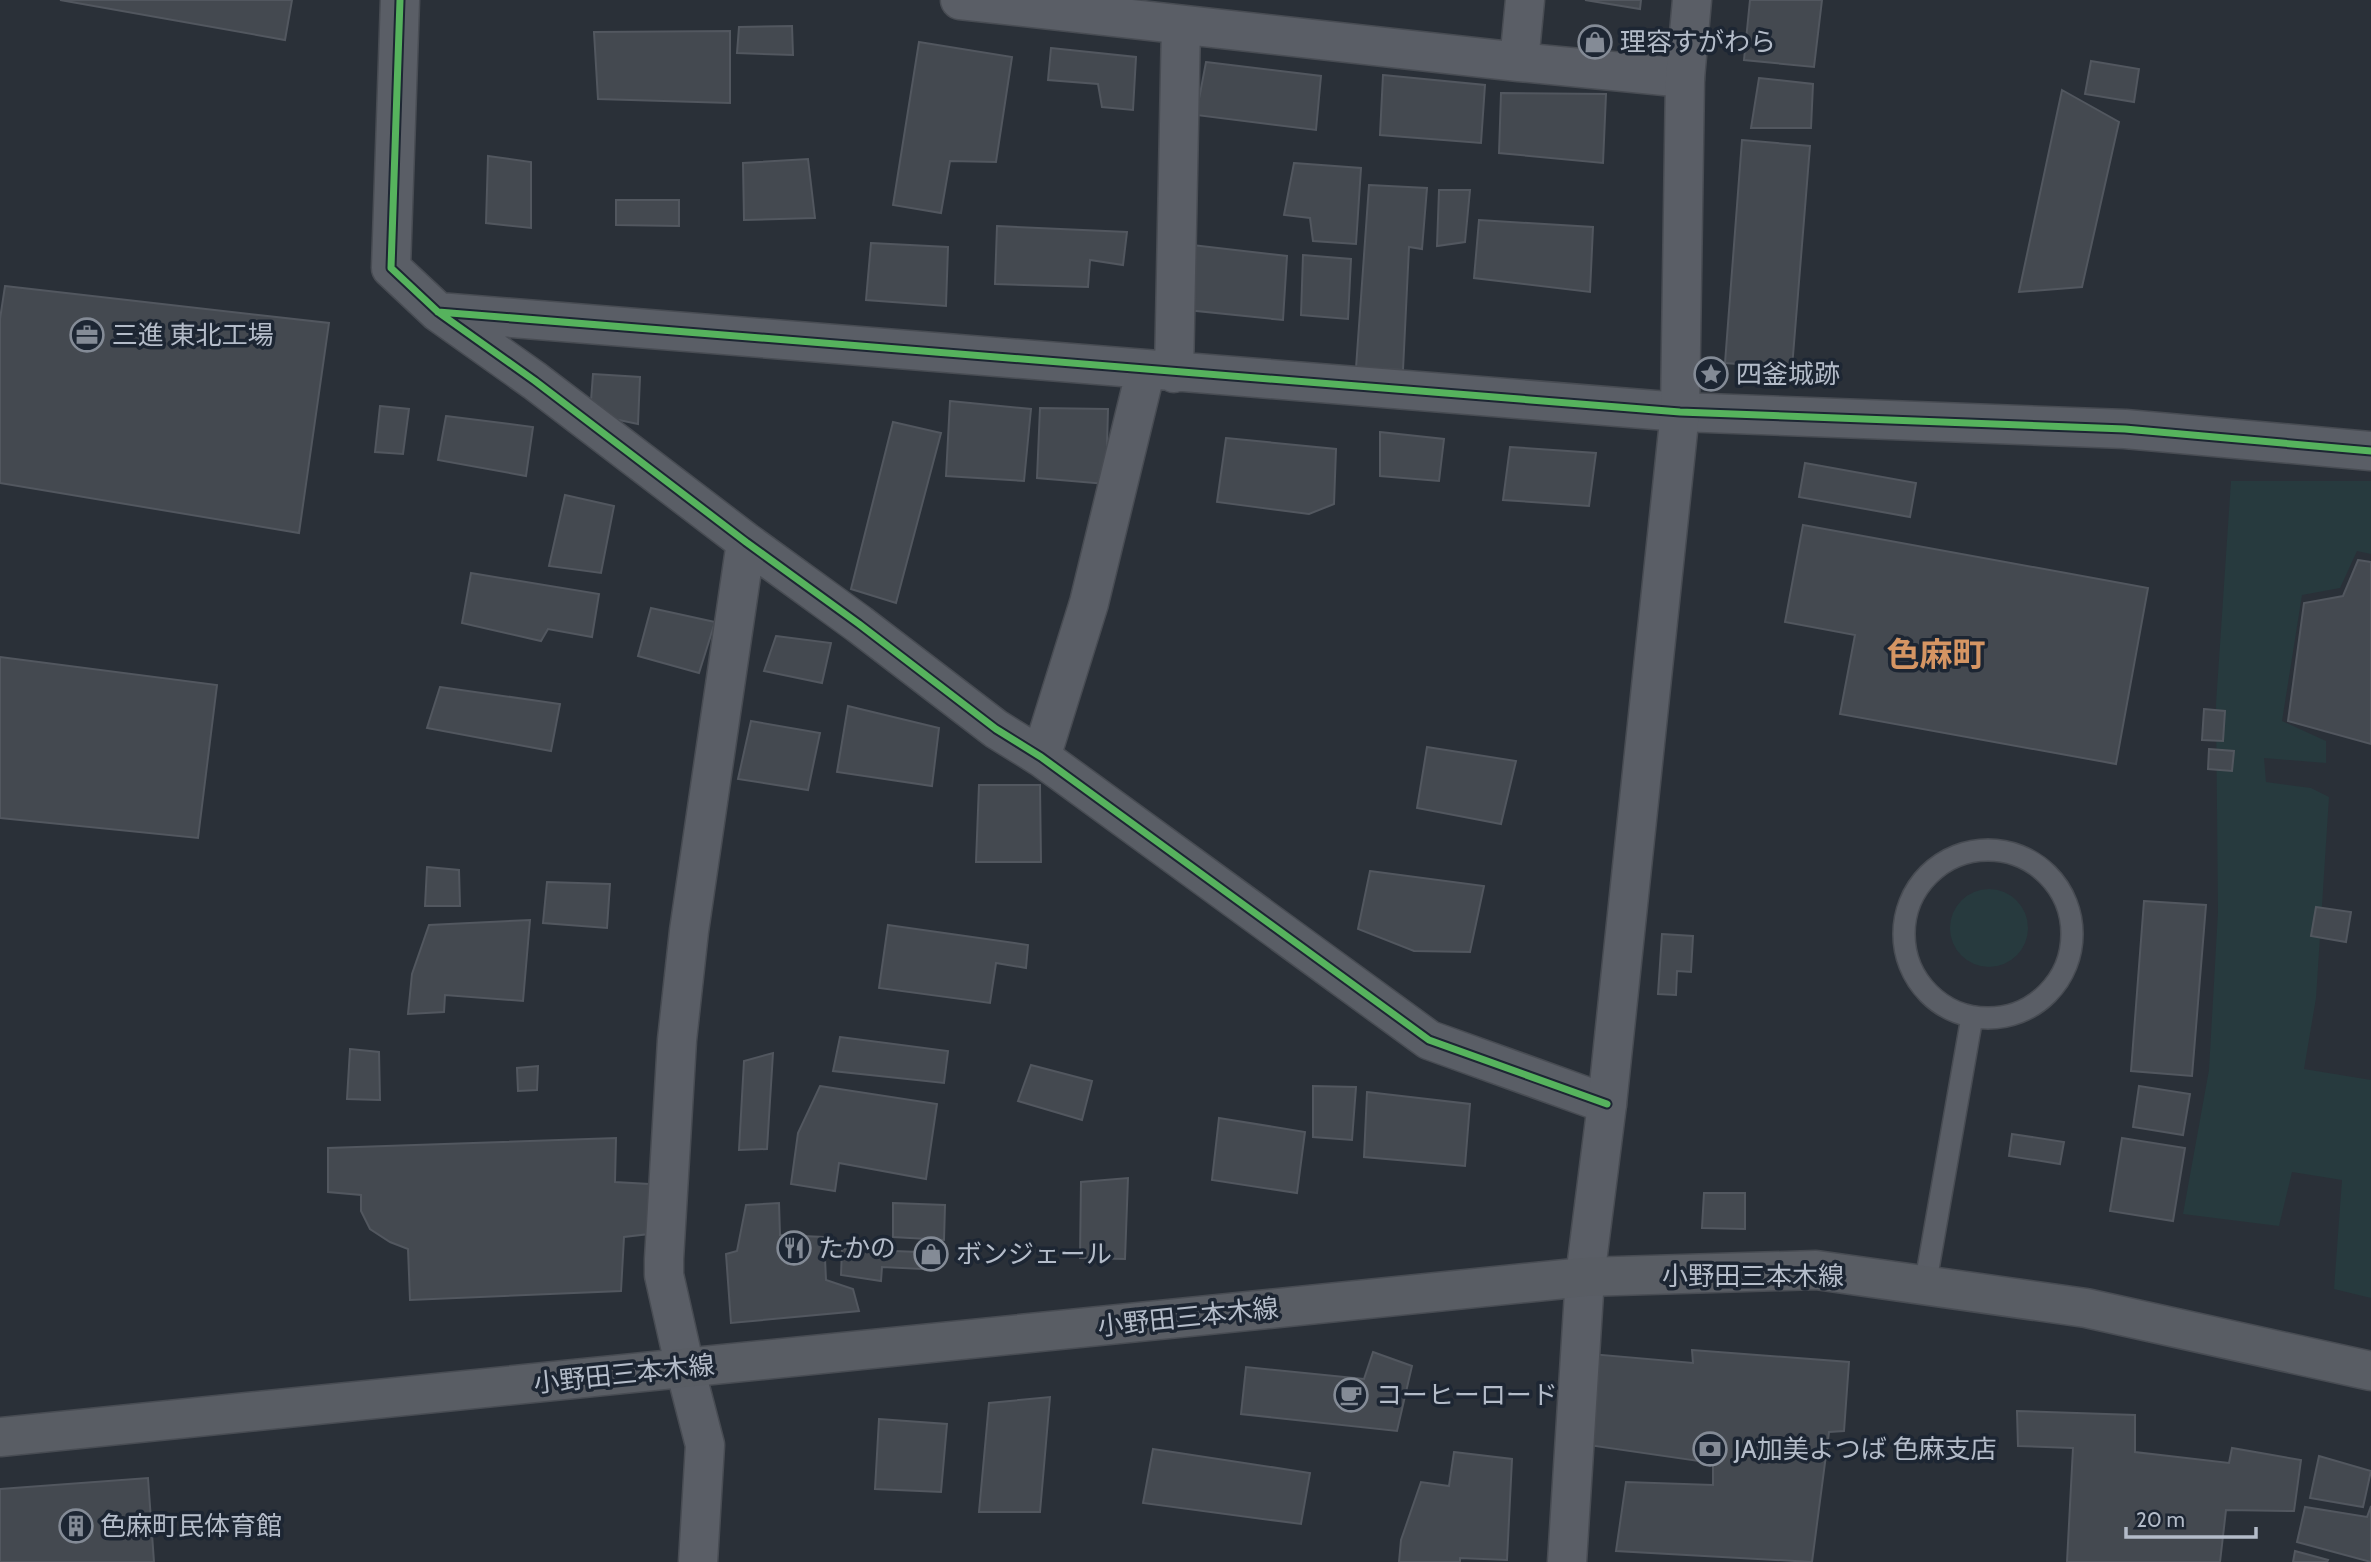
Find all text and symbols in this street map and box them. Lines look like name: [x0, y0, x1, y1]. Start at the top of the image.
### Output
shop icon: 理容すがわら: [1576, 23, 1614, 61]
place label: 理容すがわら: [1620, 26, 1776, 58]
office icon: 三進 東北工場: [68, 316, 106, 354]
place label: 三進 東北工場: [112, 319, 274, 351]
place icon: 四釜城跡: [1692, 355, 1730, 393]
place label: 四釜城跡: [1736, 358, 1840, 390]
district label: 色麻町: [1887, 634, 1986, 674]
restaurant icon: たかの: [775, 1229, 813, 1267]
place label: たかの: [818, 1232, 896, 1264]
shop icon: ボンジェール: [912, 1235, 950, 1273]
place label: ボンジェール: [956, 1238, 1112, 1270]
street label: 小野田三本木線: [1662, 1260, 1844, 1292]
street label: 小野田三本木線: [1096, 1292, 1280, 1342]
street label: 小野田三本木線: [532, 1349, 716, 1399]
cafe icon: コーヒーロード: [1332, 1376, 1370, 1414]
place label: コーヒーロード: [1376, 1379, 1558, 1411]
bank icon: JA加美よつば 色麻支店: [1691, 1430, 1729, 1468]
place label: JA加美よつば 色麻支店: [1733, 1433, 1997, 1465]
scale bar: [2126, 1496, 2256, 1540]
building icon: 色麻町民体育館: [57, 1507, 95, 1545]
text: 20 m: [2136, 1507, 2185, 1532]
place label: 色麻町民体育館: [100, 1510, 282, 1542]

